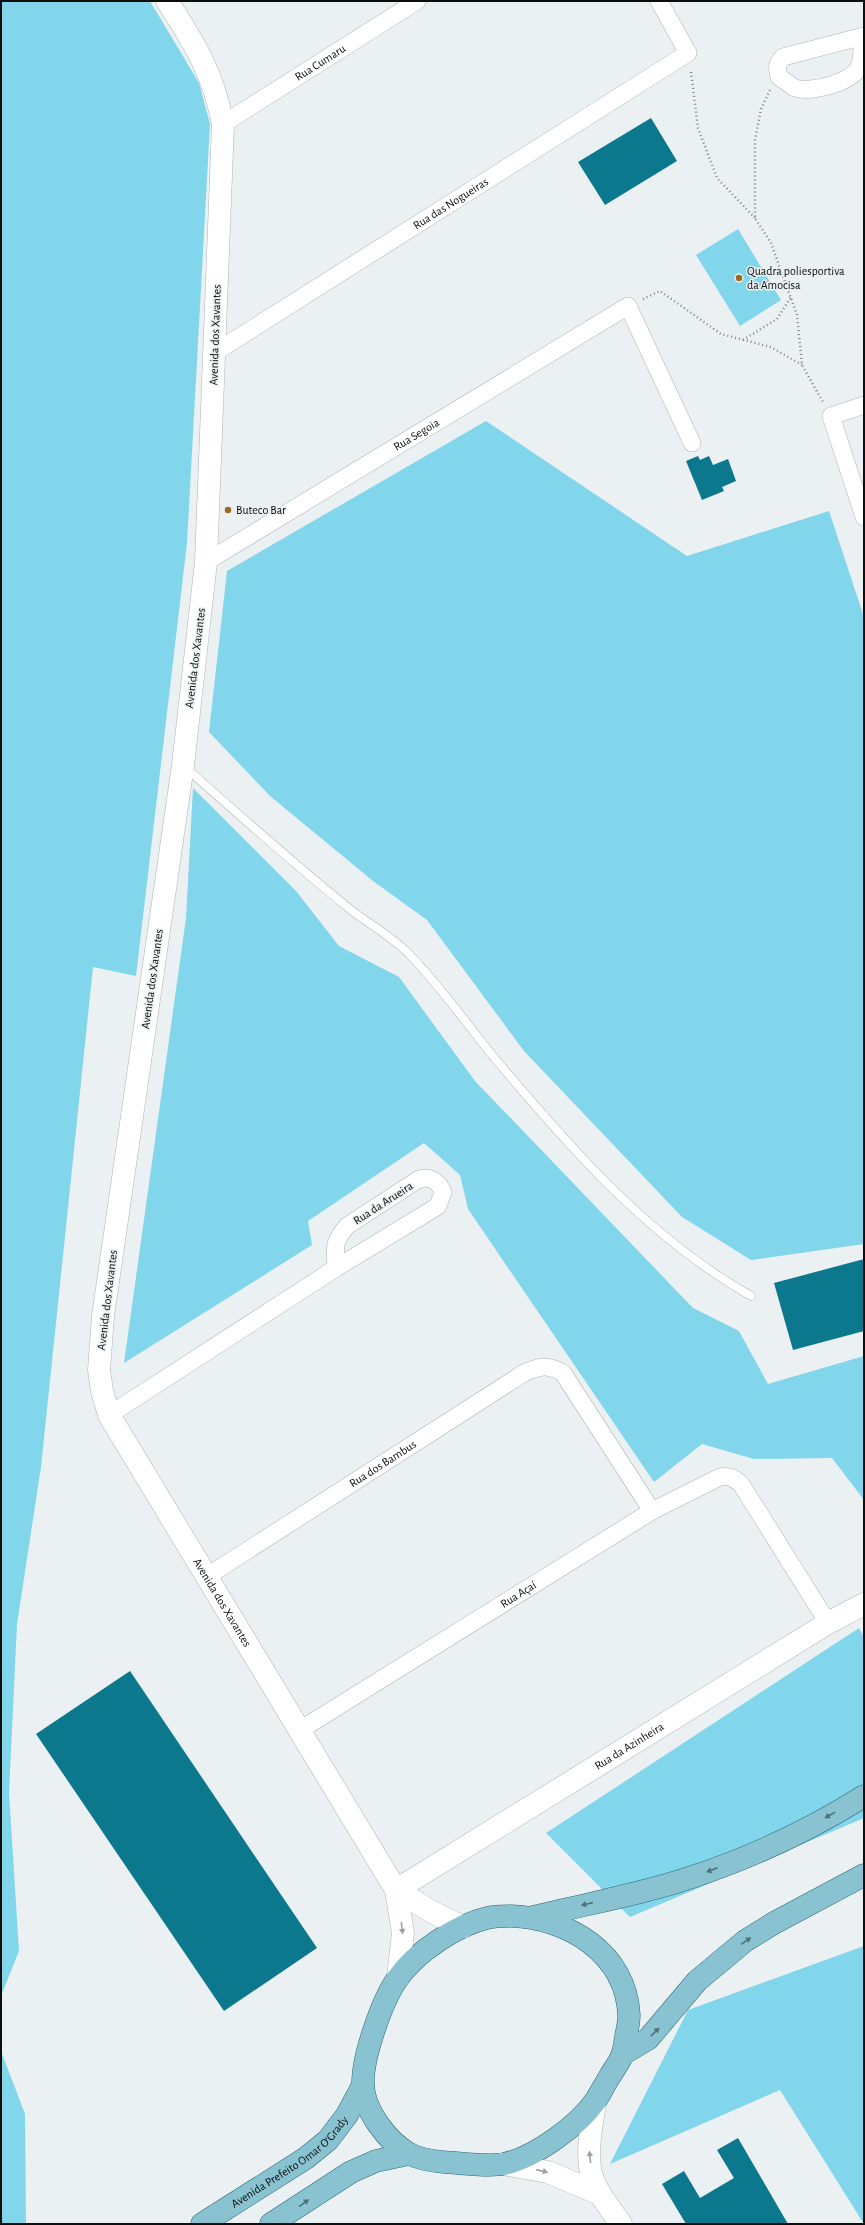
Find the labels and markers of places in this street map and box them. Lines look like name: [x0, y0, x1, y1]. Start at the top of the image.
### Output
place label: Quadra poliesportiva da Amocisa: [747, 265, 845, 291]
marker: Quadra poliesportiva da Amocisa: [734, 273, 744, 283]
place label: Buteco Bar: [236, 504, 286, 516]
marker: Buteco Bar: [223, 505, 233, 515]

